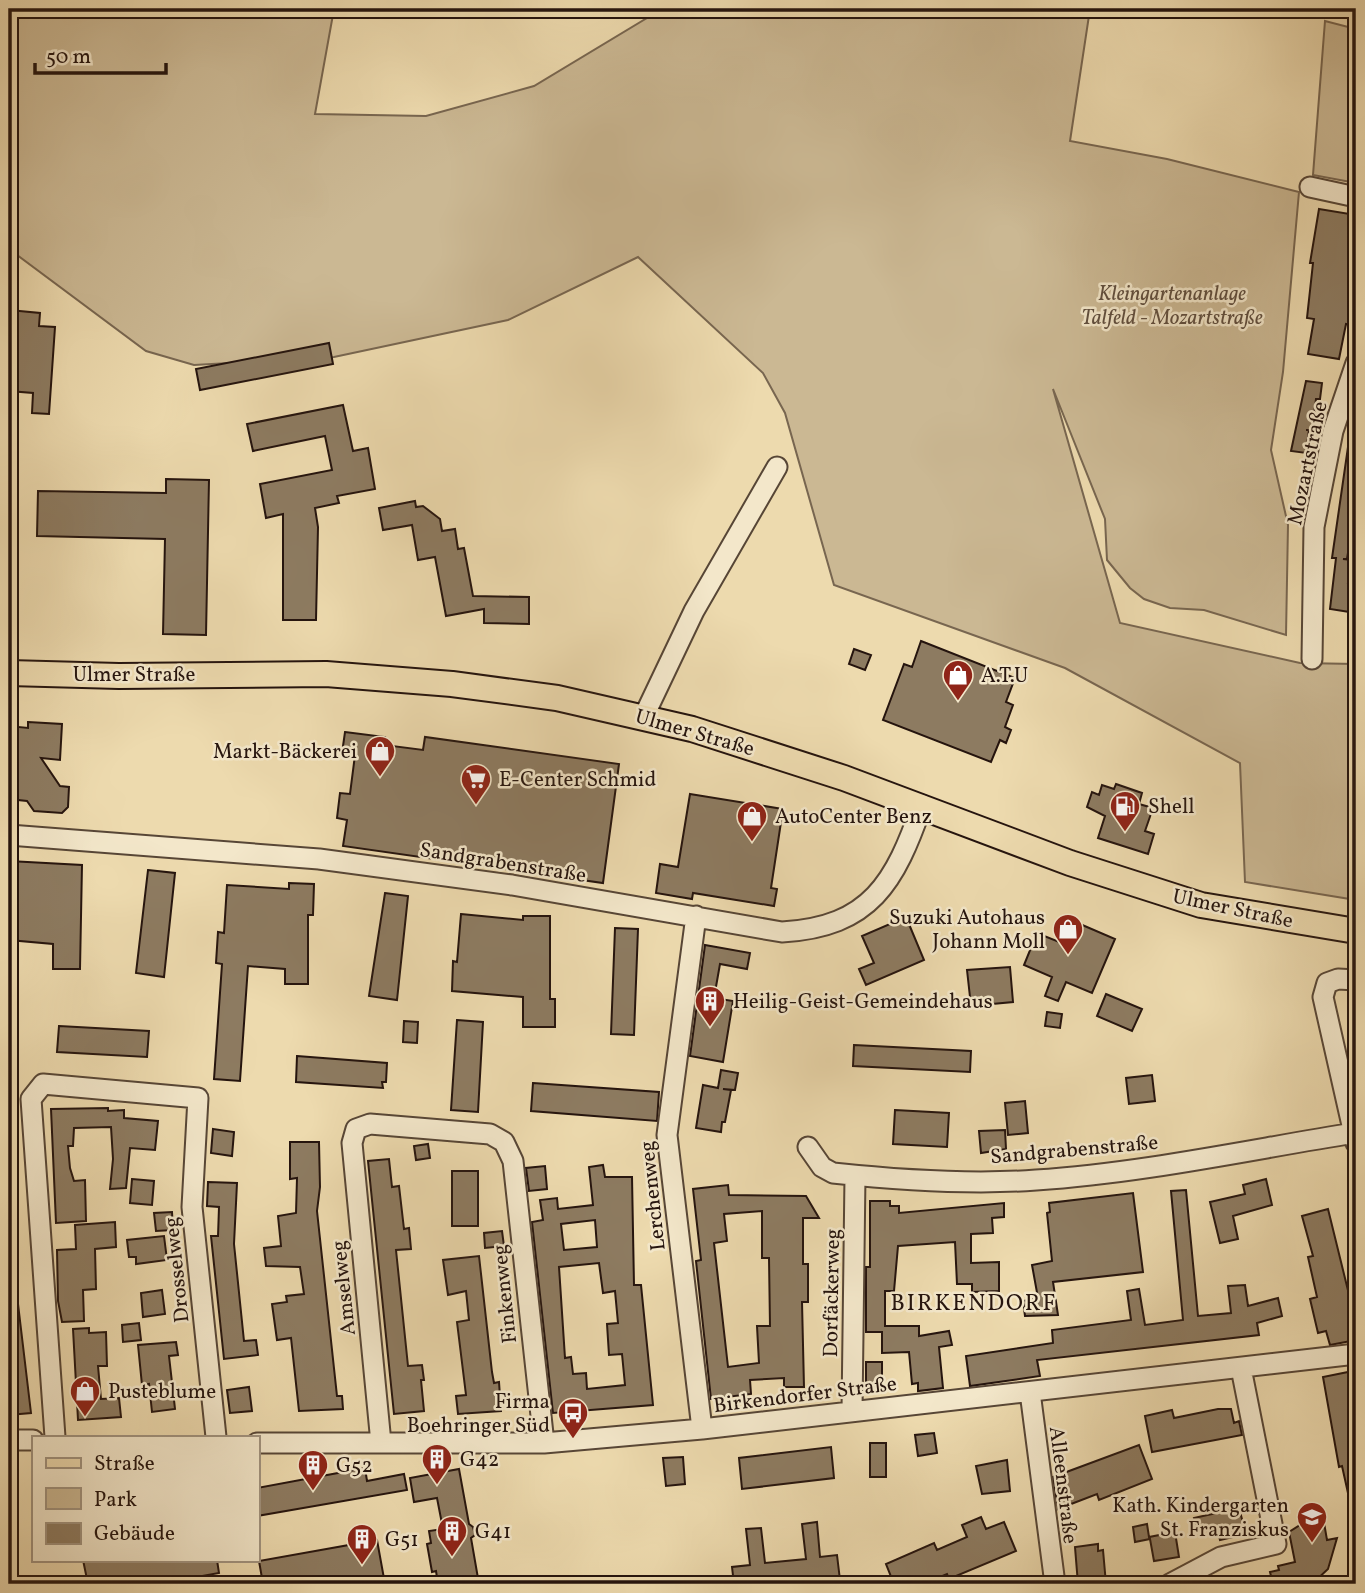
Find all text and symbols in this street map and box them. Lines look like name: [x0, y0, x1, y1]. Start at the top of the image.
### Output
scale bar: [35, 32, 166, 76]
text: 50 m: [46, 43, 91, 72]
park label: Kleingartenanlage Talfeld - Mozartstraße: [1081, 280, 1263, 333]
street label: Mozartstraße: [1281, 399, 1336, 528]
shop icon: A.T.U: [941, 658, 975, 702]
street label: Ulmer Straße: [73, 661, 195, 690]
place label: A.T.U: [981, 662, 1028, 691]
street label: Ulmer Straße: [632, 703, 758, 764]
shop icon: Markt-Bäckerei: [363, 734, 397, 778]
place label: Markt-Bäckerei: [213, 738, 357, 767]
supermarket icon: E-Center Schmid: [459, 762, 493, 806]
place label: E-Center Schmid: [499, 766, 656, 795]
fuel station icon: Shell: [1108, 789, 1142, 833]
place label: Shell: [1148, 793, 1195, 822]
shop icon: AutoCenter Benz: [735, 799, 769, 843]
place label: AutoCenter Benz: [775, 803, 932, 832]
street label: Sandgrabenstraße: [417, 836, 588, 891]
street label: Ulmer Straße: [1170, 883, 1296, 936]
place label: Suzuki Autohaus Johann Moll: [889, 904, 1045, 957]
shop icon: Suzuki Autohaus Johann Moll: [1051, 912, 1085, 956]
building icon: Heilig-Geist-Gemeindehaus: [693, 984, 727, 1028]
place label: Heilig-Geist-Gemeindehaus: [733, 988, 993, 1017]
street label: Sandgrabenstraße: [989, 1129, 1159, 1172]
street label: Lerchenweg: [633, 1139, 674, 1252]
street label: Drosselweg: [158, 1215, 197, 1324]
street label: Dorfäckerweg: [817, 1228, 848, 1358]
street label: Amselweg: [325, 1239, 364, 1337]
street label: Finkenweg: [486, 1243, 525, 1345]
district label: BIRKENDORF: [891, 1288, 1057, 1320]
street label: Birkendorfer Straße: [712, 1370, 899, 1421]
shop icon: Pusteblume: [68, 1374, 102, 1418]
place label: Pusteblume: [108, 1378, 216, 1407]
place label: Firma Boehringer Süd: [407, 1388, 550, 1441]
bus stop icon: Firma Boehringer Süd: [556, 1396, 590, 1440]
street label: Alleenstraße: [1041, 1425, 1084, 1546]
legend: [32, 1436, 259, 1562]
building icon: G42: [420, 1442, 454, 1486]
place label: G42: [460, 1446, 499, 1475]
building icon: G52: [296, 1448, 330, 1492]
text: Straße: [94, 1450, 155, 1479]
place label: G52: [336, 1452, 373, 1481]
text: Park: [94, 1486, 137, 1515]
place label: Kath. Kindergarten St. Franziskus: [1112, 1492, 1289, 1545]
school or university icon: Kath. Kindergarten St. Franziskus: [1295, 1500, 1329, 1544]
building icon: G41: [435, 1514, 469, 1558]
place label: G41: [475, 1518, 511, 1547]
text: Gebäude: [94, 1520, 175, 1549]
building icon: G51: [345, 1522, 379, 1566]
place label: G51: [385, 1526, 419, 1555]

